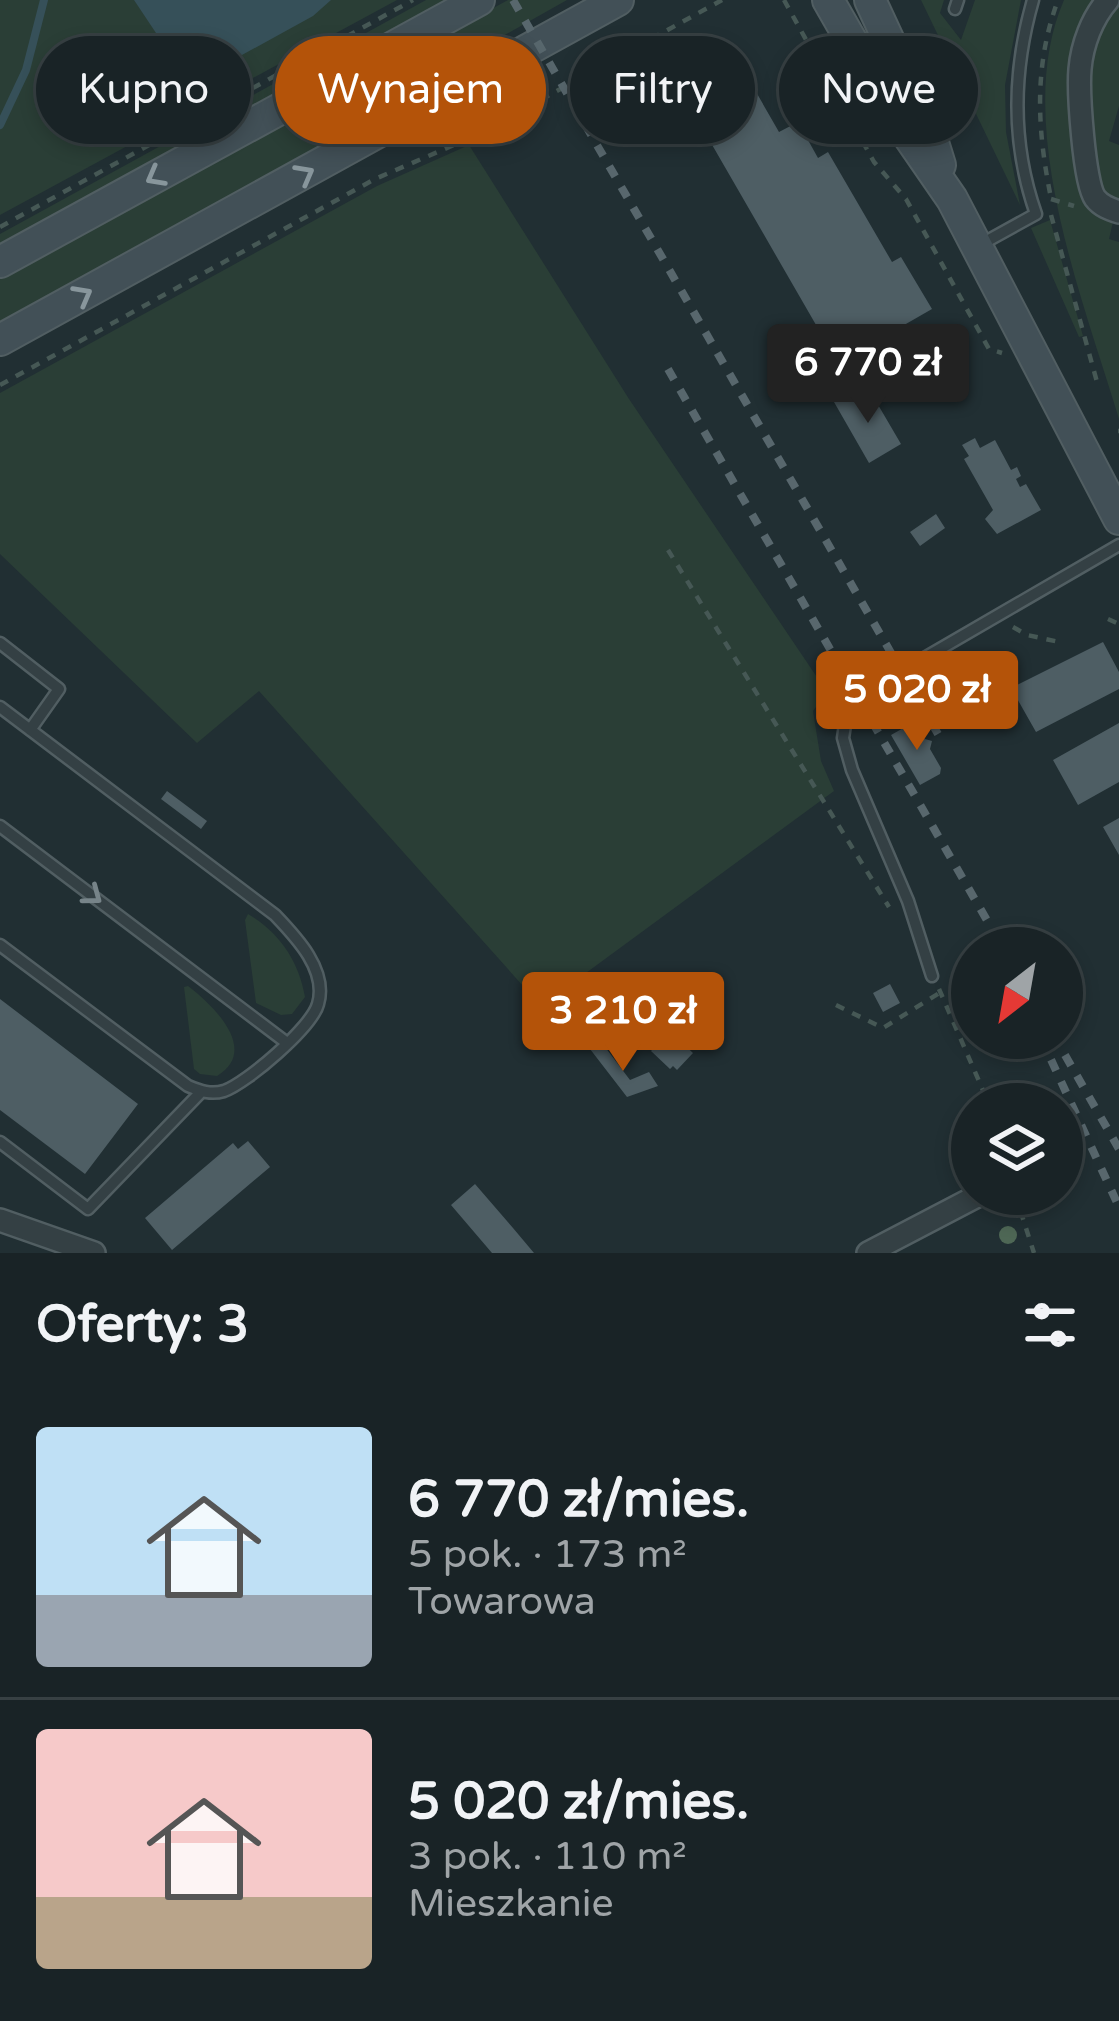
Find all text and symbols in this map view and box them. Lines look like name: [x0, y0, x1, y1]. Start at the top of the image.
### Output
chip: Kupno: [36, 36, 251, 144]
chip: Wynajem: [275, 36, 546, 144]
chip: Filtry: [570, 36, 755, 144]
chip: Nowe: [779, 36, 978, 144]
one-way arrow: [146, 163, 168, 186]
one-way arrow: [292, 165, 314, 188]
one-way arrow: [70, 286, 91, 309]
pin: 6 770 zł: [744, 324, 992, 426]
text: 6 770 zł: [794, 339, 942, 386]
pin: 5 020 zł: [793, 651, 1041, 753]
text: 5 020 zł: [843, 666, 991, 713]
one-way arrow: [80, 882, 102, 904]
north arrow: [951, 927, 1083, 1059]
map controls: [951, 927, 1083, 1215]
pin: 3 210 zł: [499, 972, 747, 1074]
text: 3 210 zł: [549, 987, 697, 1034]
button: layers: [951, 1083, 1083, 1215]
icon: filters: [1017, 1292, 1083, 1358]
text: Oferty: 3: [36, 1294, 249, 1356]
text: 6 770 zł/mies.: [408, 1469, 749, 1531]
icon: home: [132, 1475, 276, 1619]
text: 5 pok. · 173 m²: [408, 1531, 687, 1578]
text: Towarowa: [408, 1578, 596, 1625]
text: 5 020 zł/mies.: [408, 1771, 749, 1833]
icon: home: [132, 1777, 276, 1921]
text: 3 pok. · 110 m²: [408, 1833, 687, 1880]
text: Mieszkanie: [408, 1880, 614, 1927]

